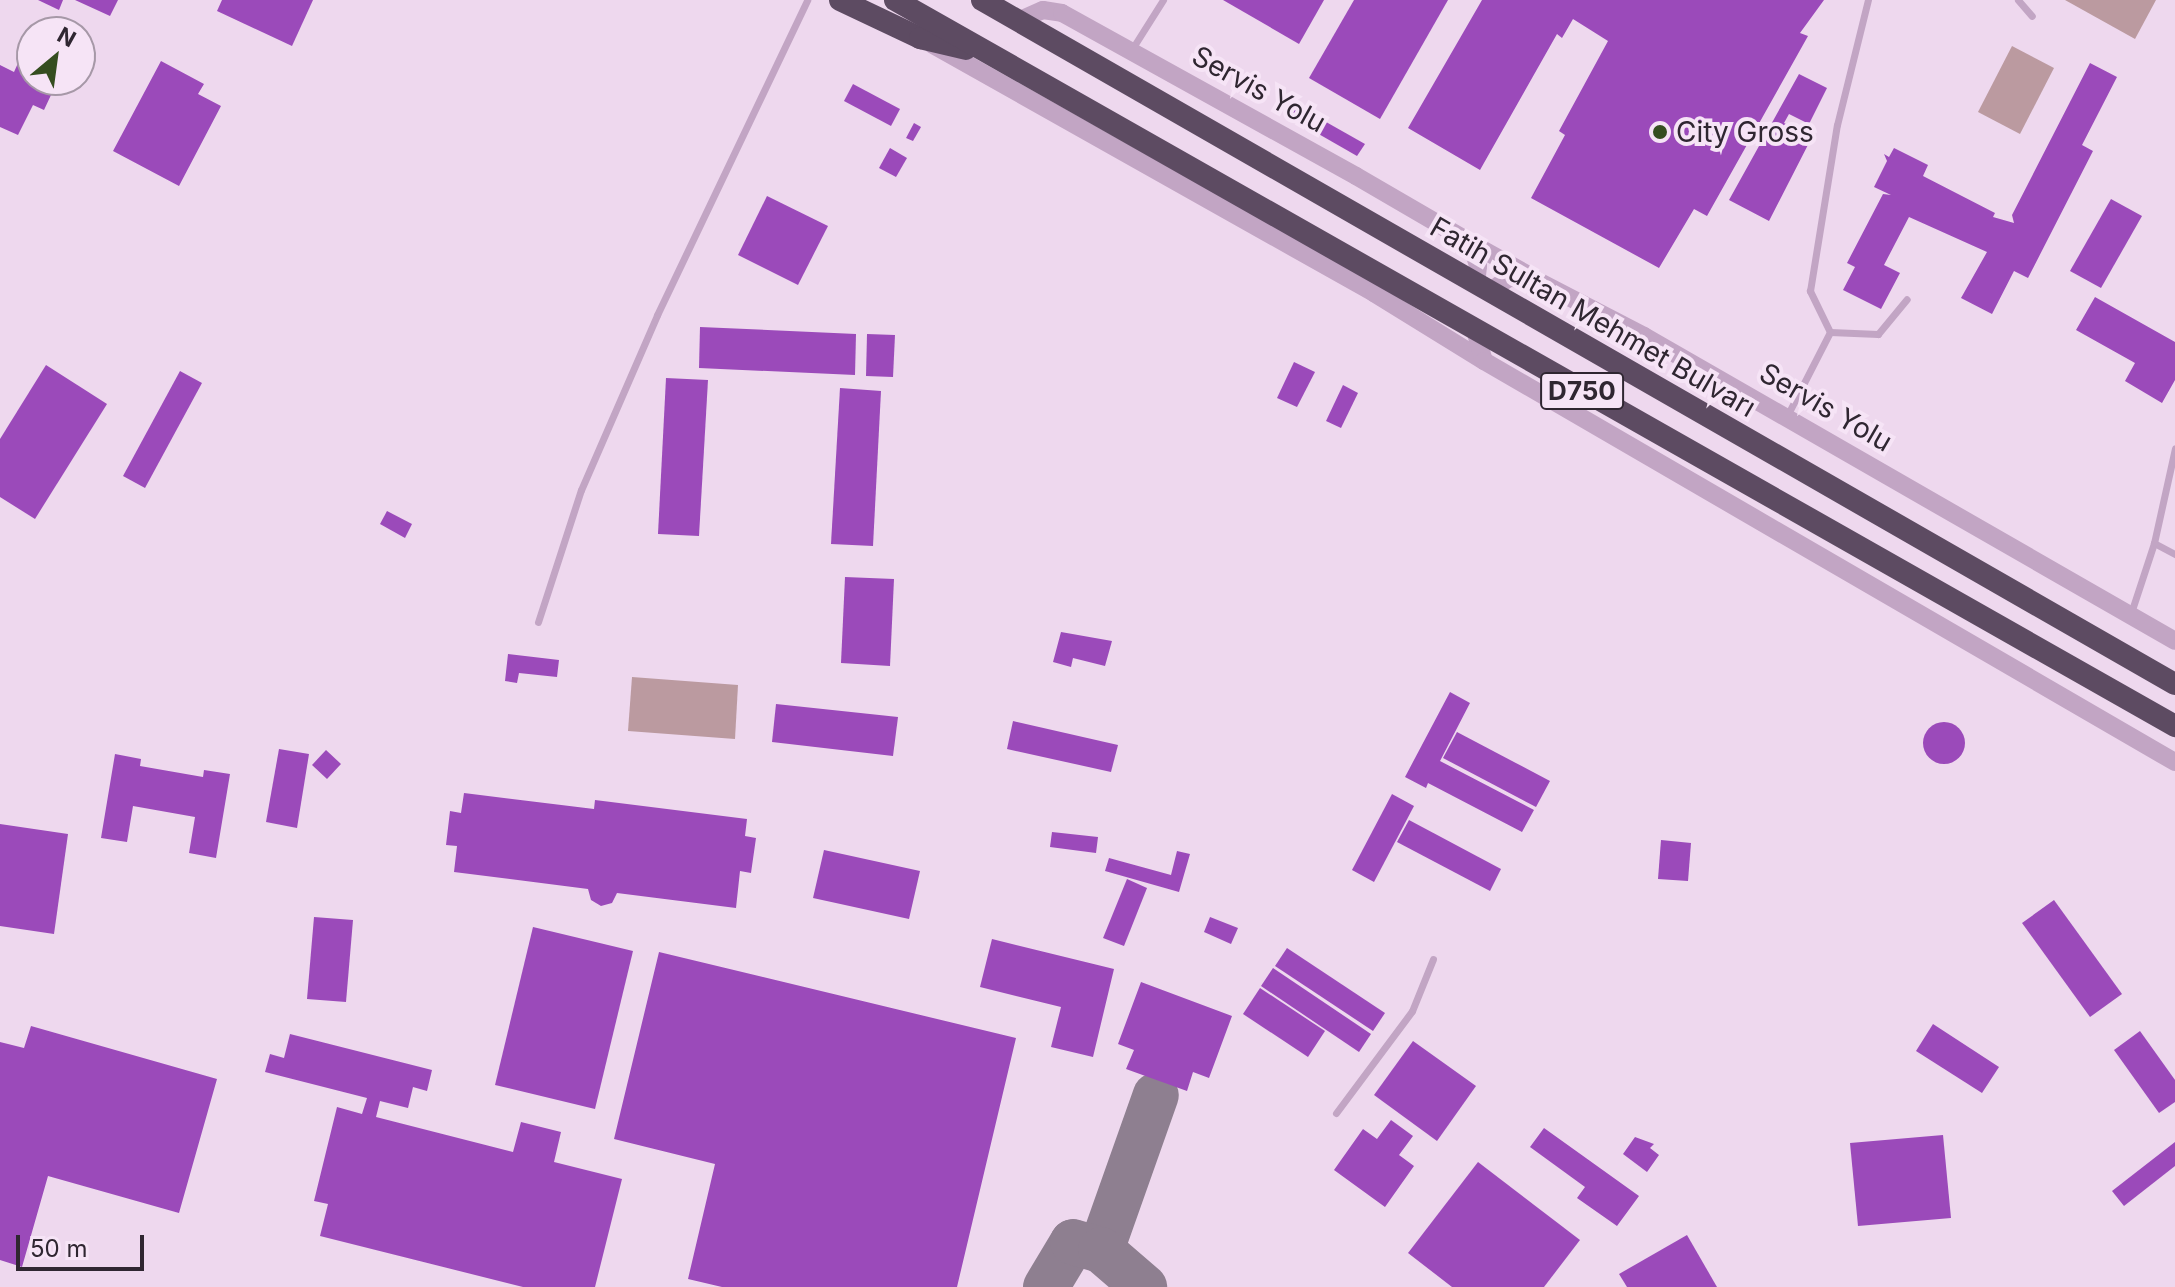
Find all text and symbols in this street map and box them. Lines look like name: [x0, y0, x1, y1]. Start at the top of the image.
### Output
north arrow: [16, 16, 96, 96]
text: N: [53, 21, 80, 52]
street label: Servis Yolu: [1186, 39, 1332, 139]
place label: City Gross: [1676, 115, 1814, 149]
marker: City Gross: [1651, 123, 1669, 141]
street label: Fatih Sultan Mehmet Bulvarı: [1424, 210, 1762, 424]
street label: Servis Yolu: [1754, 356, 1898, 458]
road number: D750: [1540, 369, 1624, 413]
scale bar: [20, 1219, 148, 1269]
text: 50 m: [30, 1234, 88, 1263]

